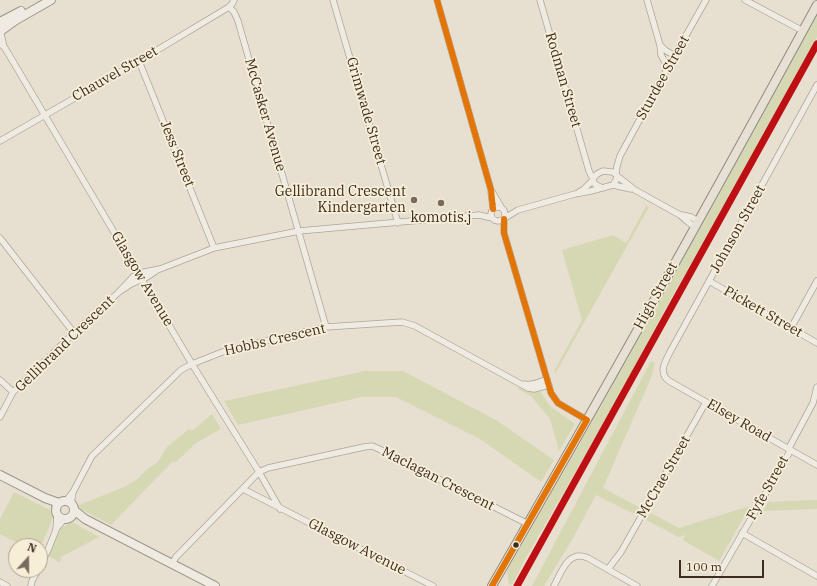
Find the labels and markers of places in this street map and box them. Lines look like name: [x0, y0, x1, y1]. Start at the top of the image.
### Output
place label: Gellibrand Crescent Kindergarten: [275, 184, 406, 216]
marker: Gellibrand Crescent Kindergarten: [409, 195, 419, 205]
marker: komotis.j: [436, 198, 446, 208]
place label: komotis.j: [411, 210, 471, 226]
unlabelled marker: [511, 540, 521, 550]

